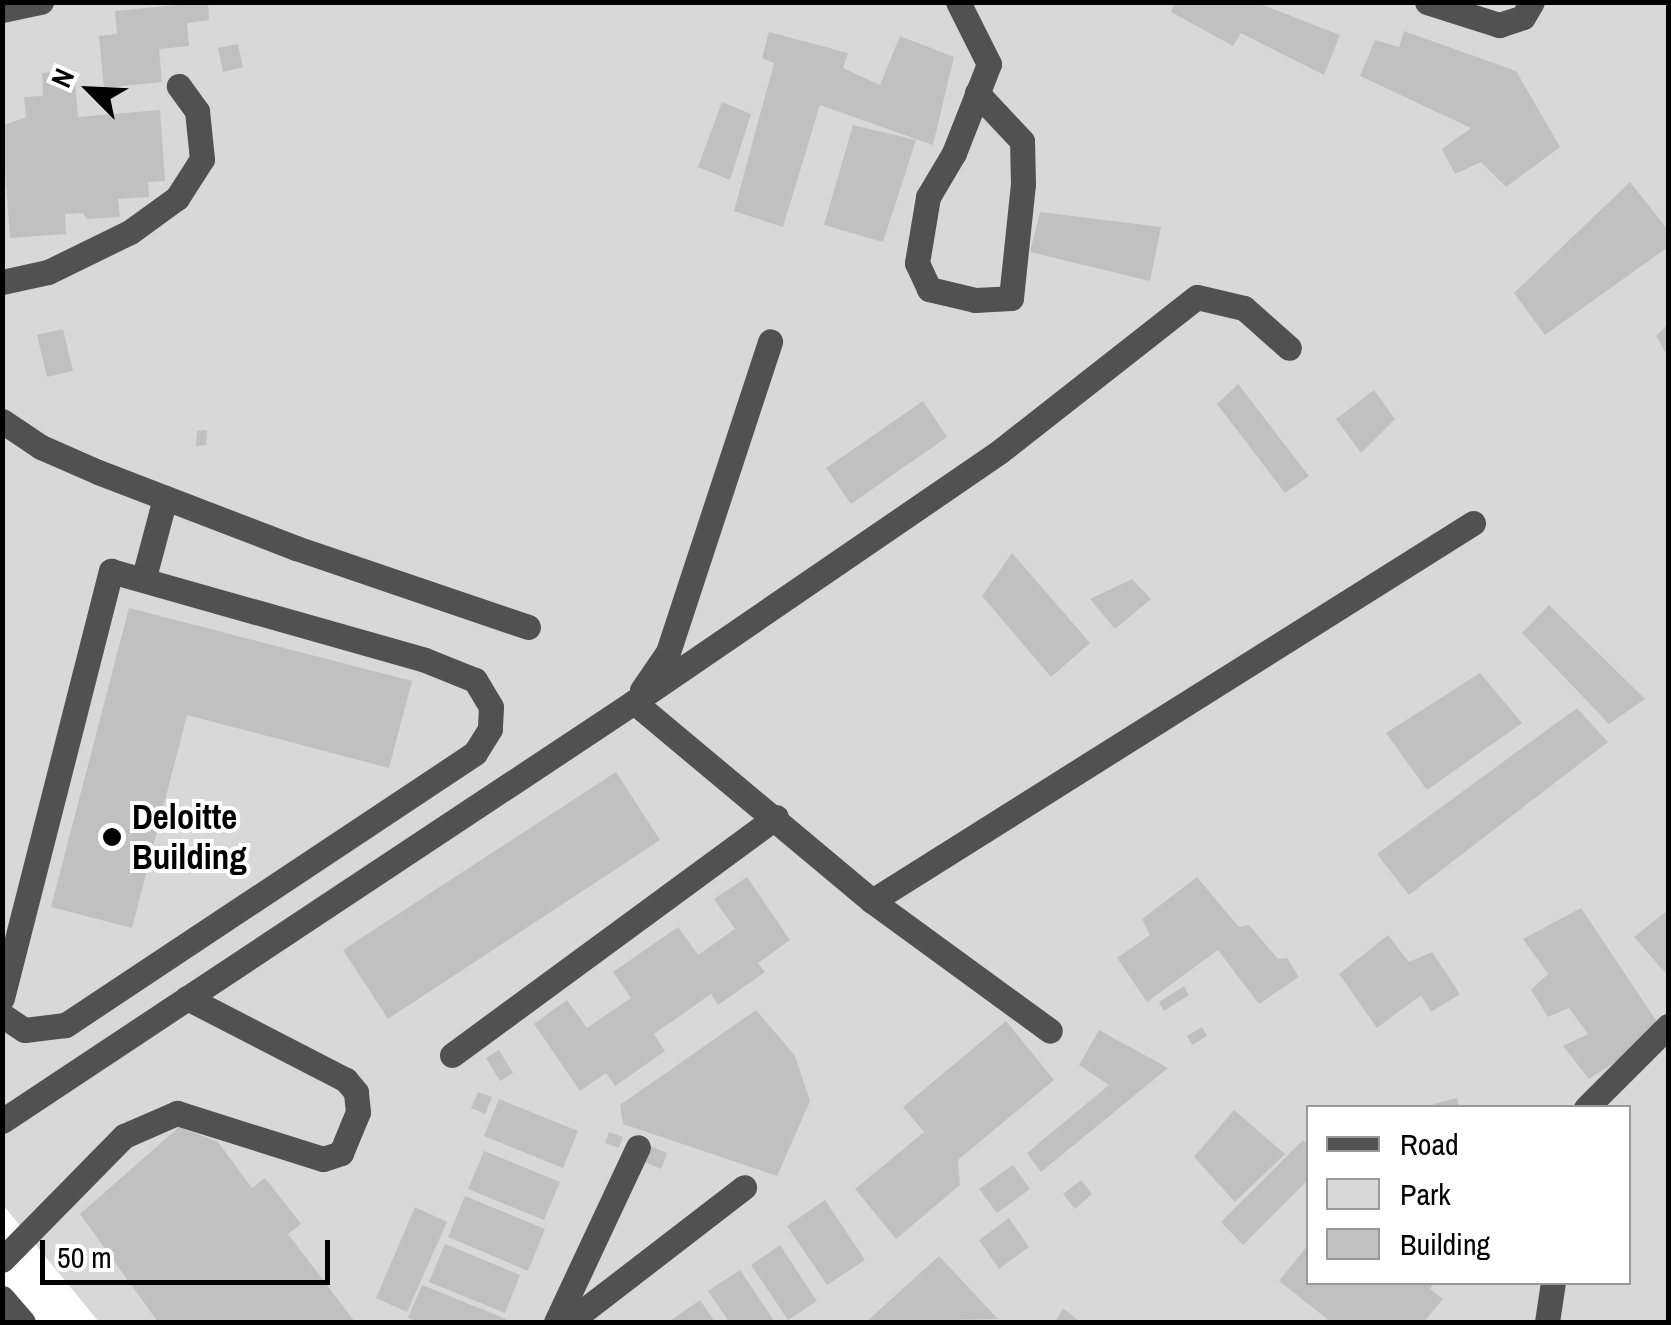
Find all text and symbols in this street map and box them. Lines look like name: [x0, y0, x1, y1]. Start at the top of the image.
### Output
north arrow: [40, 40, 140, 140]
text: N: [42, 63, 83, 93]
place label: Deloitte Building: [132, 796, 247, 878]
marker: Deloitte Building: [101, 826, 123, 848]
legend: [1306, 1105, 1631, 1285]
text: Road: [1400, 1124, 1459, 1164]
text: Park: [1400, 1174, 1451, 1214]
scale bar: [45, 1220, 335, 1282]
text: Building: [1400, 1224, 1490, 1264]
text: 50 m: [57, 1237, 112, 1277]

